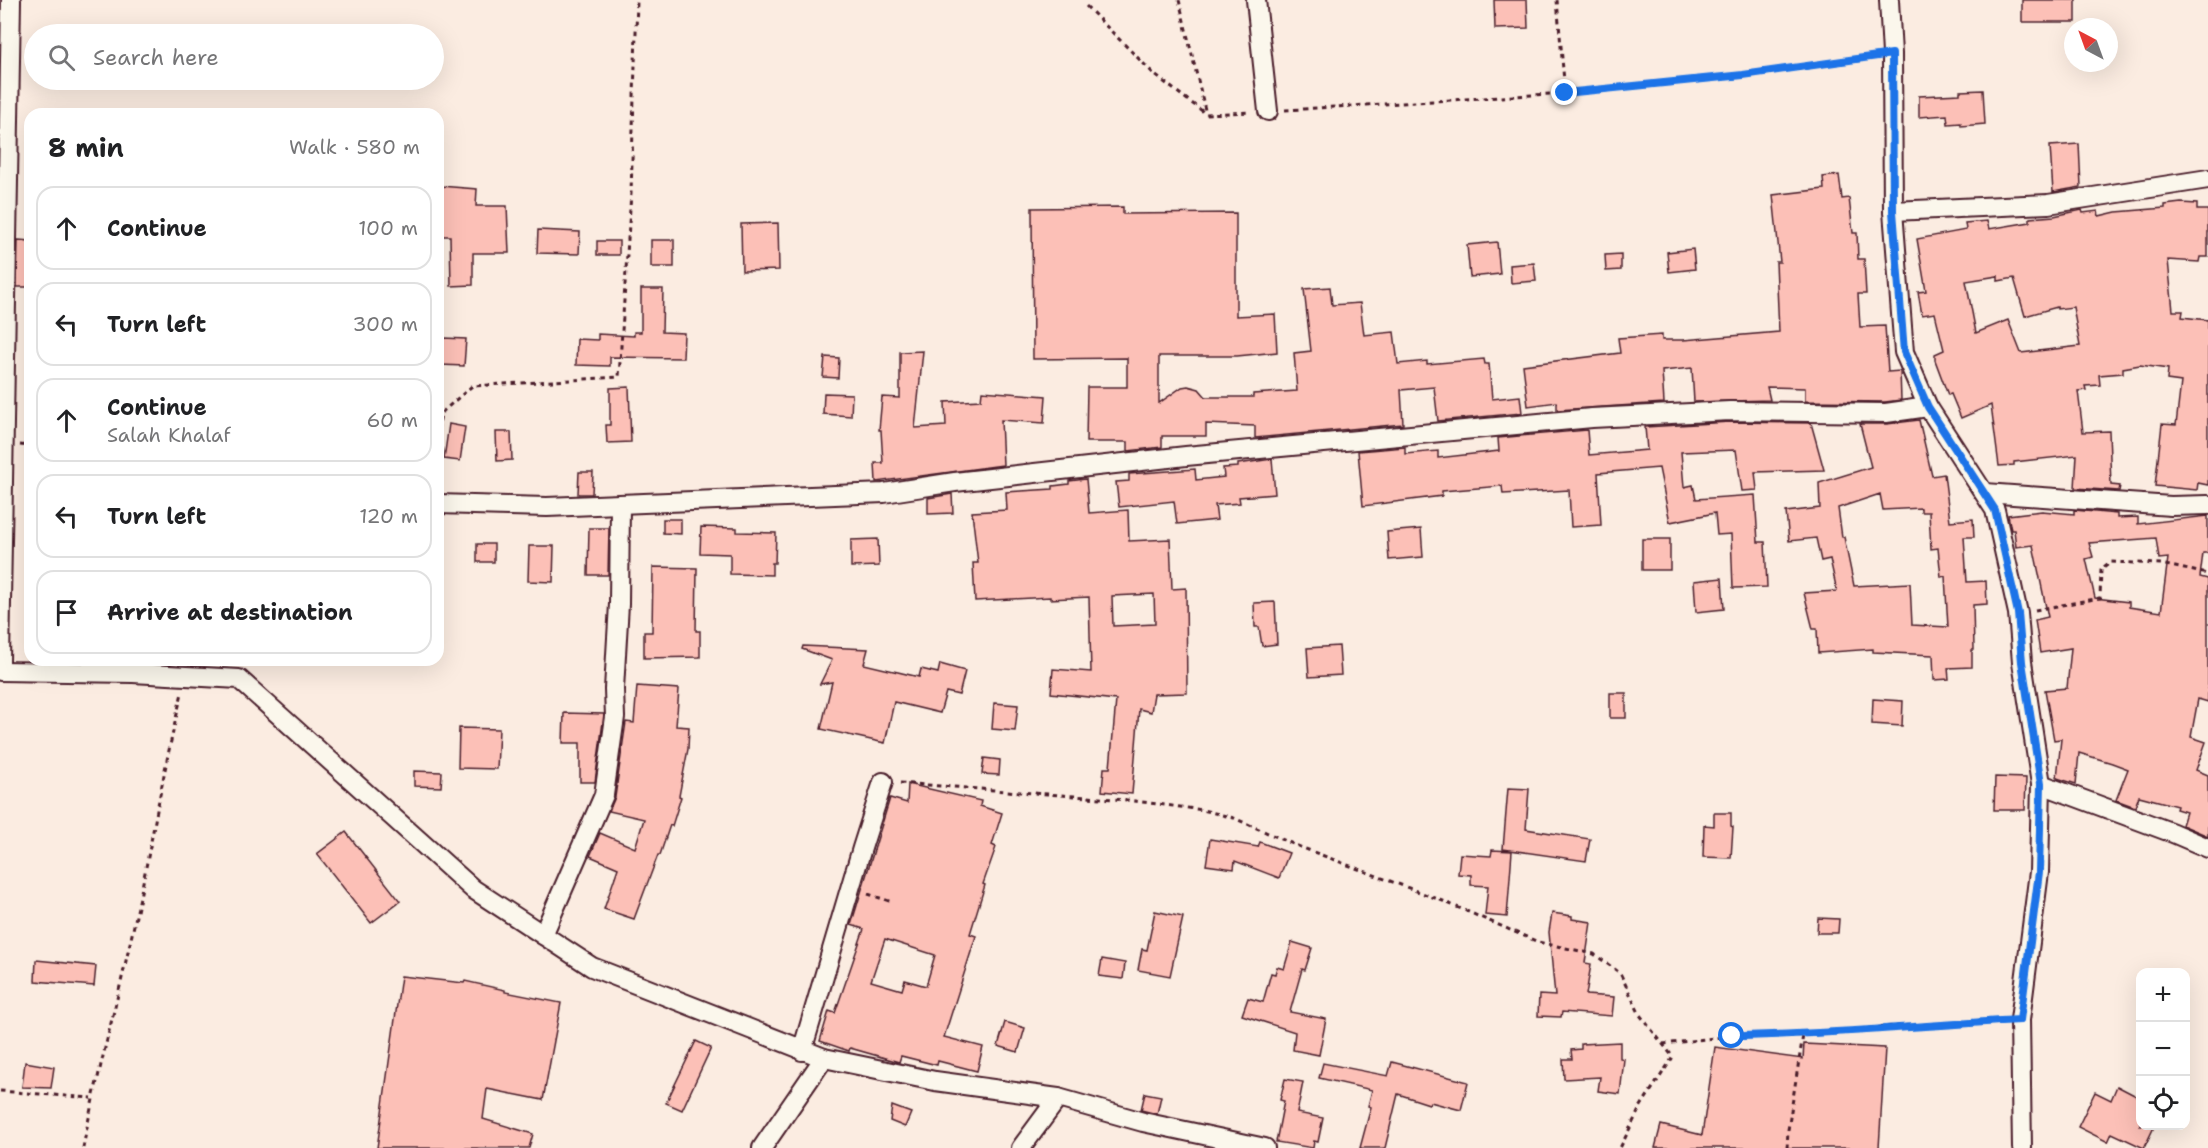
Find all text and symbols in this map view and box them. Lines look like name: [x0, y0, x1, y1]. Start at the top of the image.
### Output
north arrow: [2064, 18, 2118, 72]
search box: [24, 24, 444, 90]
icon: search: [45, 41, 78, 74]
text: Search here: [93, 43, 219, 72]
route end: [1551, 79, 1577, 105]
text: 8 min: [48, 130, 124, 165]
text: Walk · 580 m: [289, 134, 420, 160]
icon: ahead: [50, 212, 83, 245]
text: Continue: [107, 214, 207, 243]
text: 100 m: [358, 215, 418, 241]
icon: left: [50, 308, 83, 341]
text: Turn left: [107, 310, 206, 339]
text: 300 m: [352, 311, 418, 337]
text: Continue: [107, 393, 207, 422]
icon: ahead: [50, 404, 83, 437]
text: 60 m: [366, 407, 418, 433]
text: Salah Khalaf: [107, 422, 231, 448]
icon: left: [50, 500, 83, 533]
text: Turn left: [107, 502, 206, 531]
text: 120 m: [359, 503, 418, 529]
icon: arrive: [50, 596, 83, 629]
text: Arrive at destination: [107, 598, 353, 627]
map controls: [2136, 968, 2190, 1130]
button: +: [2136, 968, 2190, 1022]
route start: [1718, 1022, 1744, 1048]
button: −: [2136, 1022, 2190, 1076]
button: locate: [2136, 1076, 2190, 1130]

